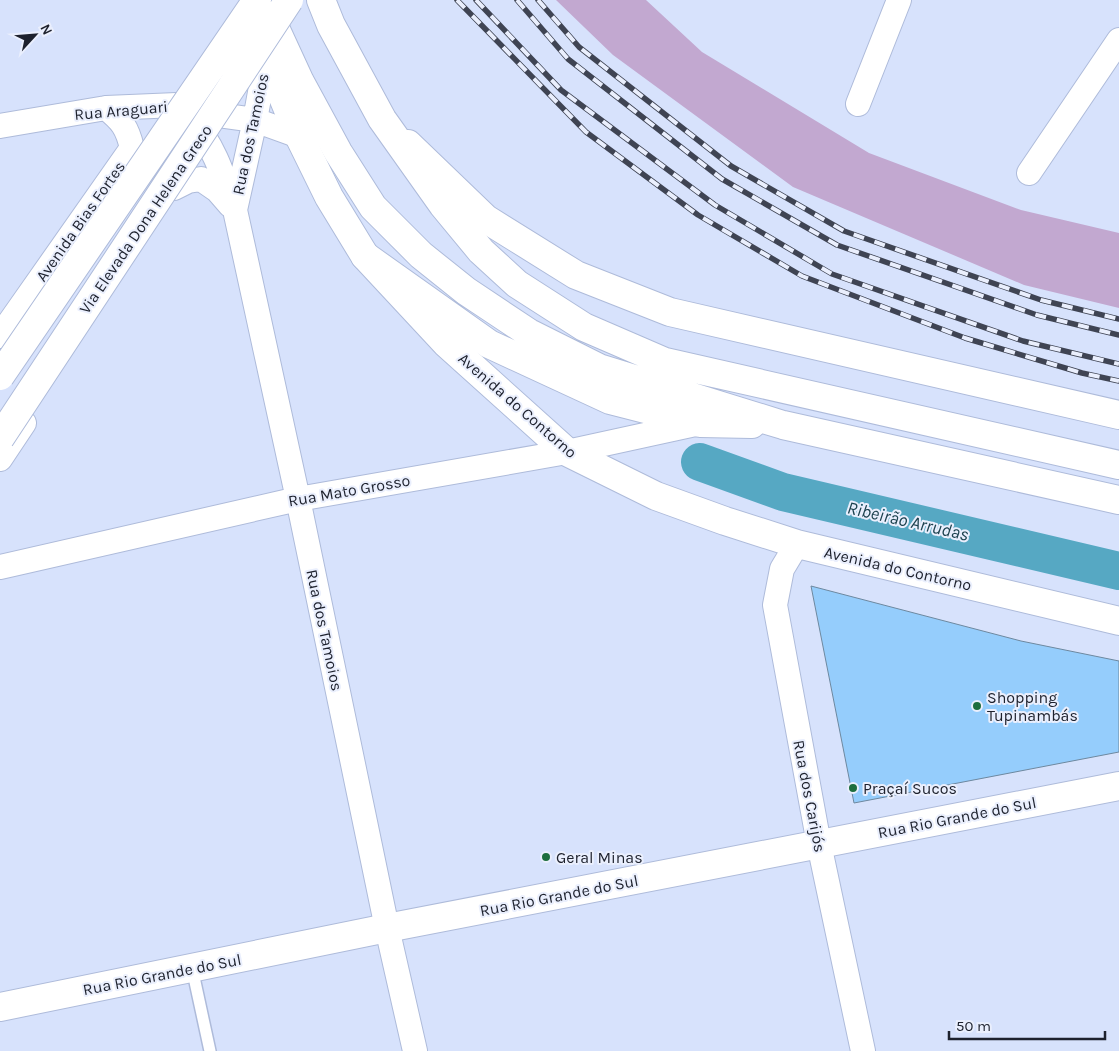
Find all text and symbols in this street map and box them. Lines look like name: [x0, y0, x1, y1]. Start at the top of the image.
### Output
north arrow: [10, 10, 60, 60]
text: N: [36, 21, 56, 38]
street label: Rua dos Tamoios: [228, 72, 273, 197]
street label: Rua Araguari: [73, 97, 169, 124]
street label: Via Elevada Dona Helena Greco: [75, 121, 216, 317]
street label: Avenida Bias Fortes: [32, 157, 129, 285]
street label: Avenida do Contorno: [455, 349, 581, 462]
street label: Rua Mato Grosso: [287, 470, 412, 511]
water label: Ribeirão Arrudas: [845, 496, 971, 546]
street label: Avenida do Contorno: [822, 542, 973, 595]
street label: Rua dos Tamoios: [302, 568, 347, 693]
place label: Shopping Tupinambás: [987, 688, 1078, 725]
marker: Shopping Tupinambás: [971, 700, 983, 712]
street label: Rua dos Carijós: [789, 738, 830, 854]
place label: Praçaí Sucos: [863, 779, 957, 798]
marker: Praçaí Sucos: [847, 782, 859, 794]
street label: Rua Rio Grande do Sul: [876, 793, 1038, 842]
place label: Geral Minas: [556, 848, 643, 867]
marker: Geral Minas: [540, 851, 552, 863]
street label: Rua Rio Grande do Sul: [478, 871, 640, 920]
street label: Rua Rio Grande do Sul: [81, 950, 243, 999]
scale bar: [949, 1008, 1105, 1040]
text: 50 m: [956, 1017, 991, 1035]

